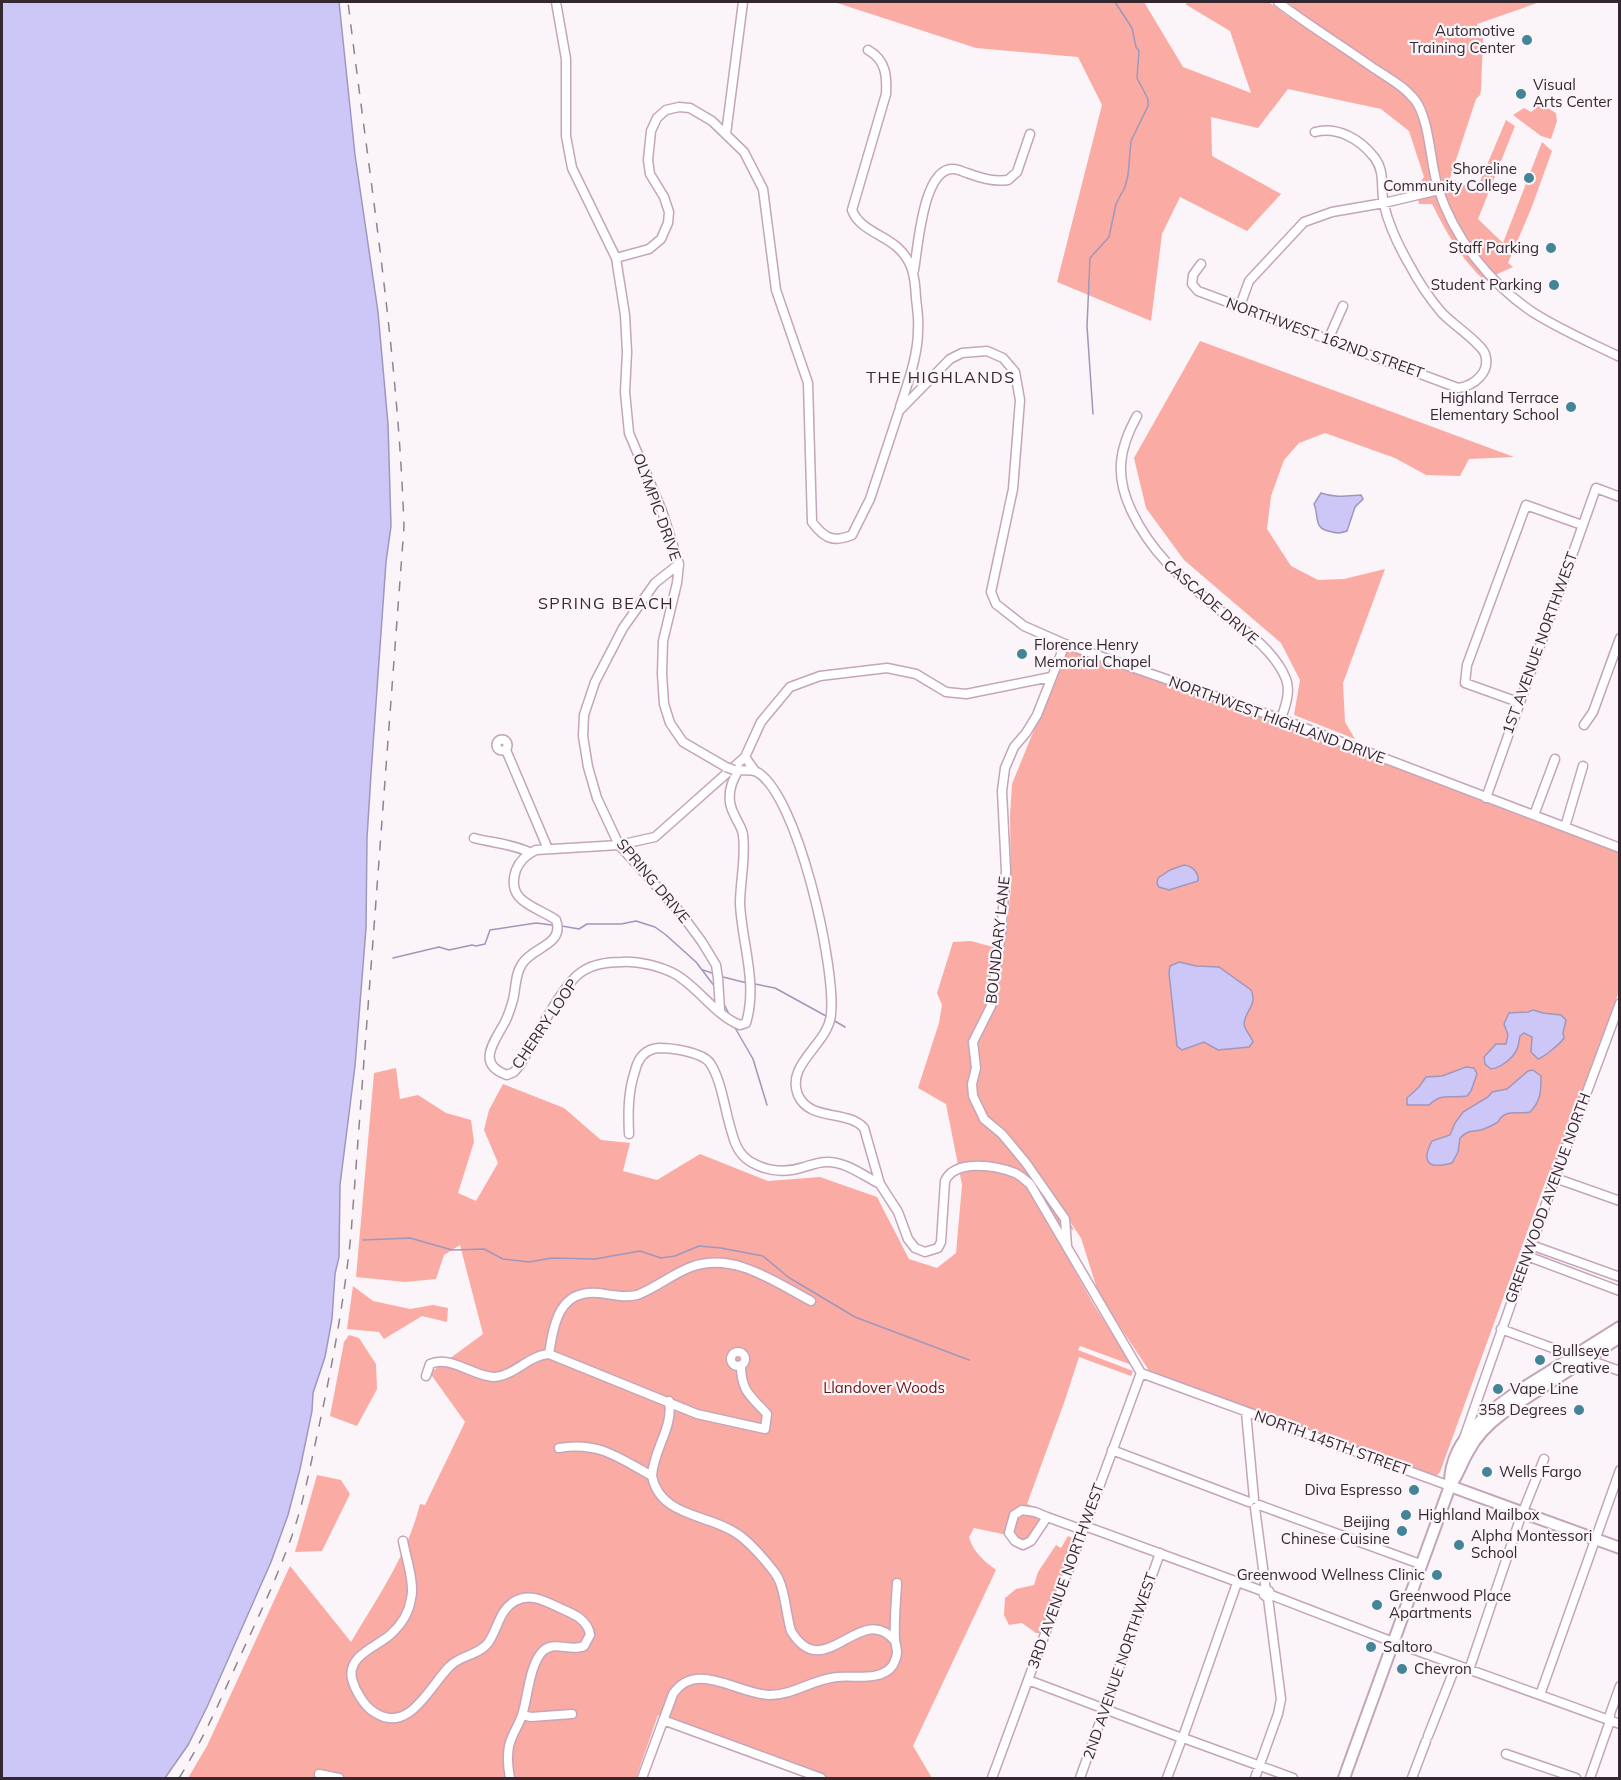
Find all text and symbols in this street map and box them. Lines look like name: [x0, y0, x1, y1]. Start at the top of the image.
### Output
place label: Automotive Training Center: [1410, 21, 1516, 57]
marker: Automotive Training Center: [1520, 33, 1534, 47]
place label: Visual Arts Center: [1533, 75, 1612, 111]
marker: Visual Arts Center: [1514, 87, 1528, 101]
place label: Shoreline Community College: [1383, 159, 1517, 195]
marker: Shoreline Community College: [1522, 171, 1536, 185]
place label: Staff Parking: [1449, 238, 1539, 257]
marker: Staff Parking: [1544, 241, 1558, 255]
place label: Student Parking: [1431, 275, 1542, 294]
marker: Student Parking: [1547, 278, 1561, 292]
street label: NORTHWEST 162ND STREET: [1224, 293, 1427, 382]
district label: THE HIGHLANDS: [866, 367, 1016, 387]
place label: Highland Terrace Elementary School: [1430, 388, 1559, 424]
marker: Highland Terrace Elementary School: [1564, 400, 1578, 414]
street label: OLYMPIC DRIVE: [629, 451, 686, 563]
street label: 1ST AVENUE NORTHWEST: [1498, 549, 1581, 736]
street label: CASCADE DRIVE: [1160, 555, 1263, 648]
district label: SPRING BEACH: [538, 593, 674, 613]
place label: Florence Henry Memorial Chapel: [1034, 635, 1151, 671]
marker: Florence Henry Memorial Chapel: [1015, 647, 1029, 661]
street label: NORTHWEST HIGHLAND DRIVE: [1166, 671, 1388, 768]
street label: SPRING DRIVE: [613, 835, 694, 927]
street label: BOUNDARY LANE: [981, 875, 1014, 1005]
street label: CHERRY LOOP: [507, 975, 582, 1072]
street label: GREENWOOD AVENUE NORTH: [1501, 1090, 1595, 1306]
place label: Bullseye Creative: [1552, 1341, 1610, 1377]
marker: Bullseye Creative: [1533, 1353, 1547, 1367]
park label: Llandover Woods: [823, 1378, 945, 1397]
place label: Vape Line: [1510, 1379, 1578, 1398]
marker: Vape Line: [1491, 1382, 1505, 1396]
place label: 358 Degrees: [1479, 1400, 1567, 1419]
marker: 358 Degrees: [1572, 1403, 1586, 1417]
street label: NORTH 145TH STREET: [1252, 1406, 1412, 1479]
place label: Wells Fargo: [1499, 1462, 1582, 1481]
marker: Wells Fargo: [1480, 1465, 1494, 1479]
place label: Diva Espresso: [1304, 1480, 1402, 1499]
street label: 3RD AVENUE NORTHWEST: [1023, 1481, 1108, 1671]
marker: Diva Espresso: [1407, 1483, 1421, 1497]
place label: Highland Mailbox: [1418, 1505, 1540, 1524]
marker: Highland Mailbox: [1399, 1508, 1413, 1522]
place label: Beijing Chinese Cuisine: [1281, 1512, 1390, 1548]
marker: Beijing Chinese Cuisine: [1395, 1524, 1409, 1538]
place label: Alpha Montessori School: [1471, 1526, 1592, 1562]
marker: Alpha Montessori School: [1452, 1538, 1466, 1552]
place label: Greenwood Wellness Clinic: [1237, 1565, 1425, 1584]
marker: Greenwood Wellness Clinic: [1430, 1568, 1444, 1582]
street label: 2ND AVENUE NORTHWEST: [1079, 1570, 1161, 1762]
place label: Greenwood Place Apartments: [1389, 1586, 1511, 1622]
marker: Greenwood Place Apartments: [1370, 1598, 1384, 1612]
place label: Saltoro: [1383, 1637, 1433, 1656]
marker: Saltoro: [1364, 1640, 1378, 1654]
place label: Chevron: [1414, 1659, 1472, 1678]
marker: Chevron: [1395, 1662, 1409, 1676]

